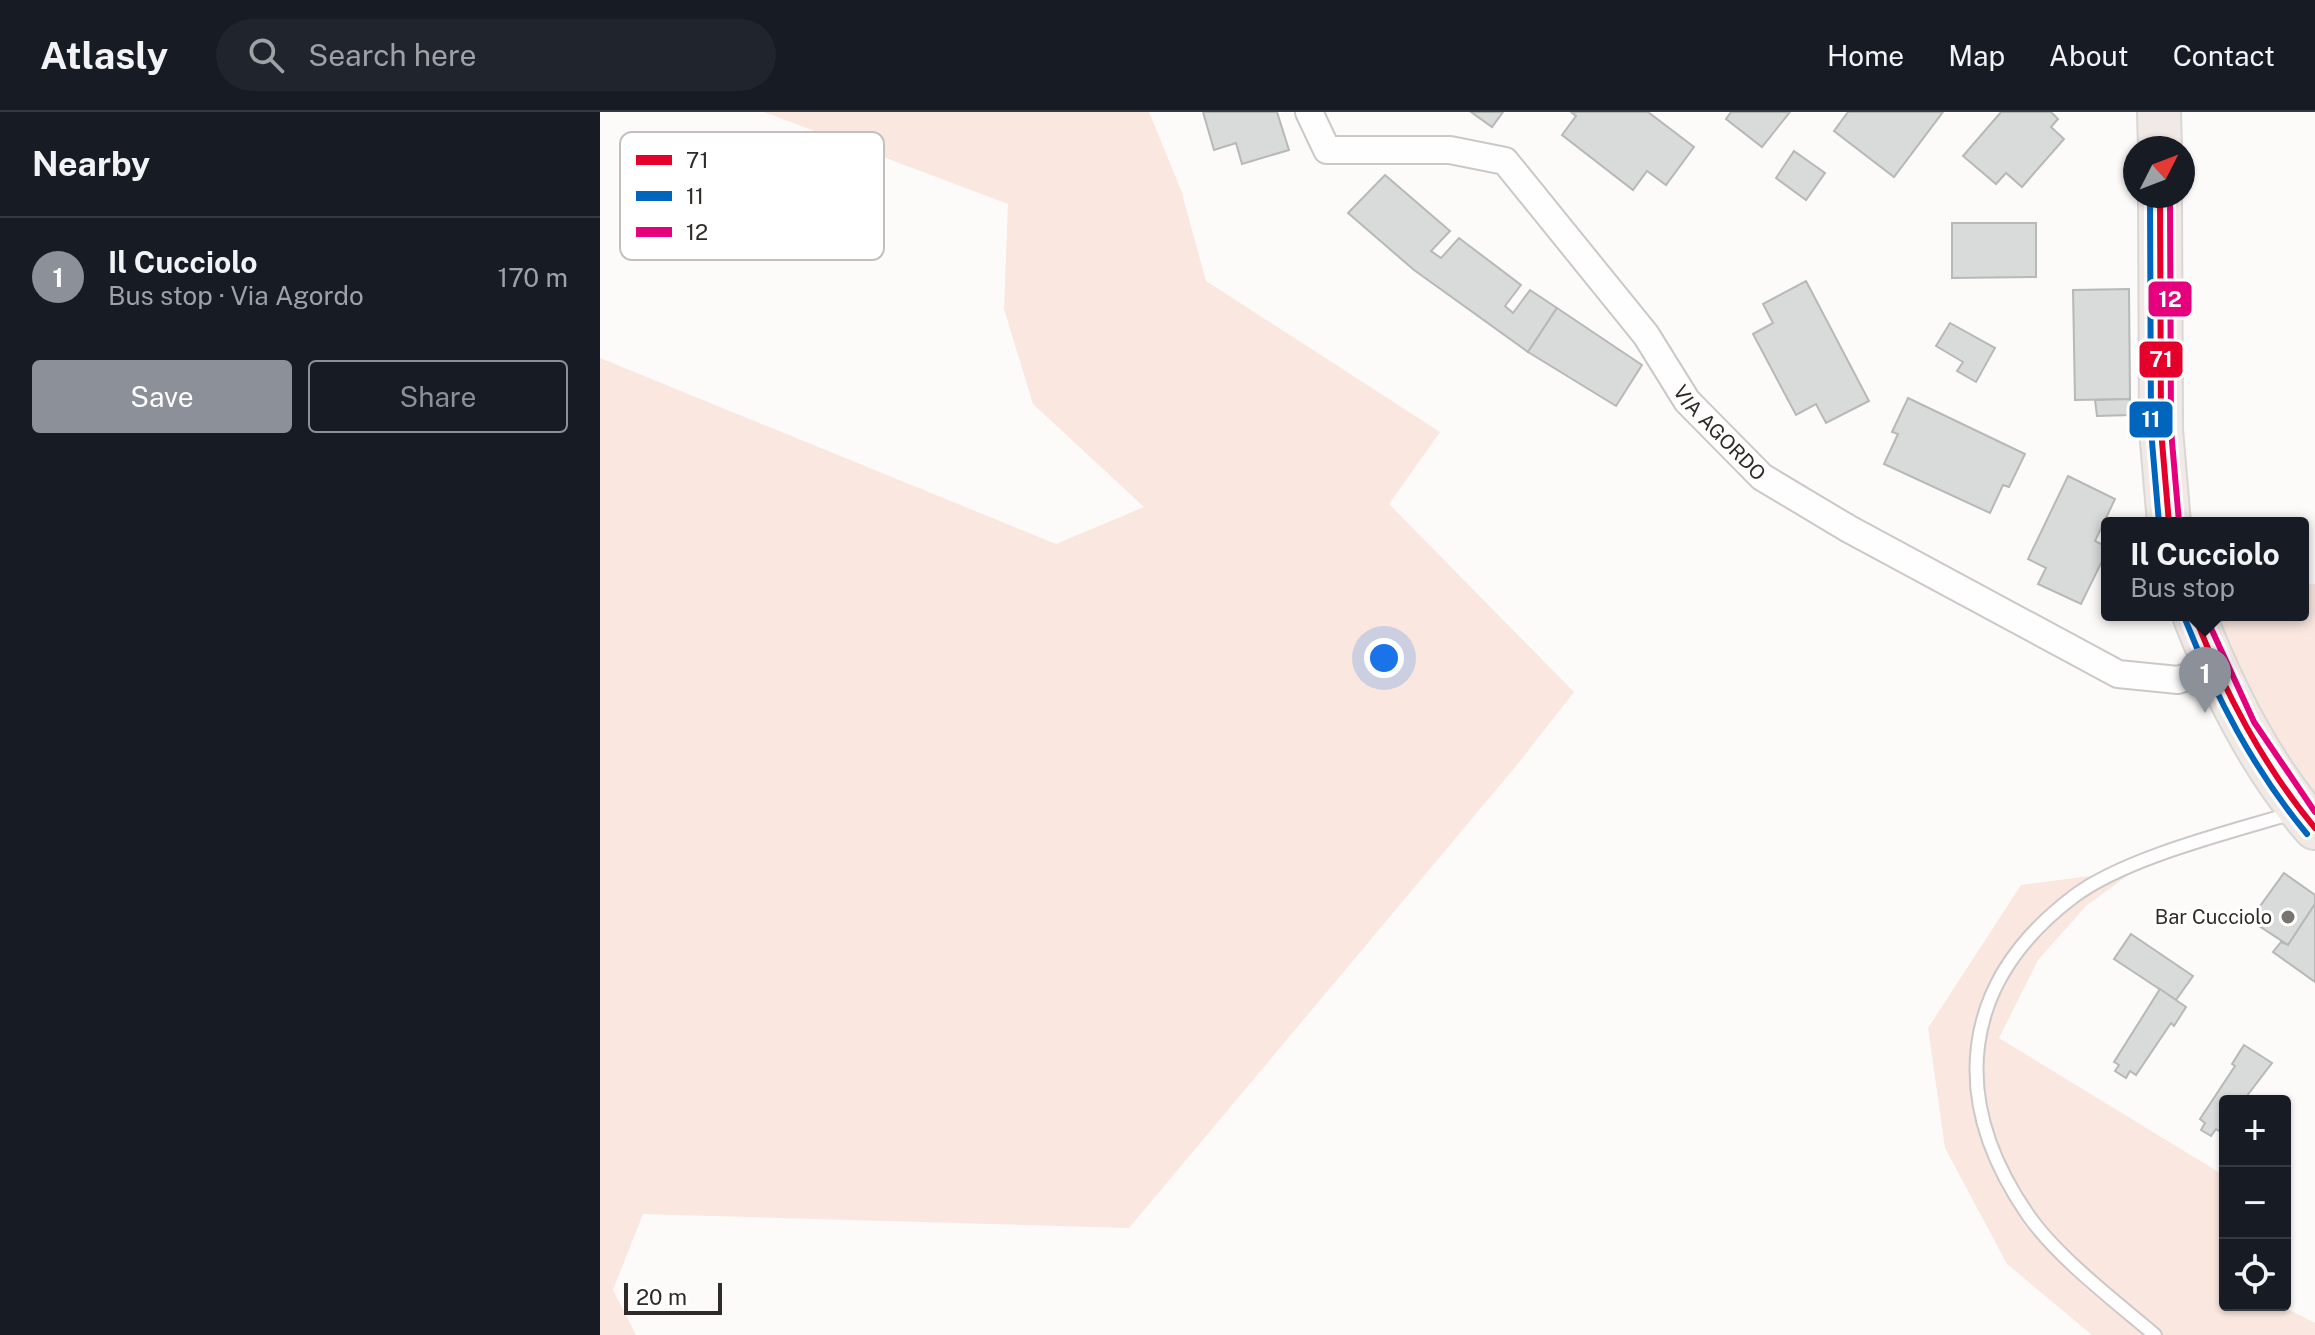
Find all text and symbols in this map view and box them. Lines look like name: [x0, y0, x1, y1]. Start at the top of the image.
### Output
search box: [216, 19, 776, 91]
text: Atlasly: [40, 33, 168, 78]
icon: search: [244, 33, 288, 77]
text: Search here: [308, 37, 477, 73]
text: Home: [1827, 39, 1904, 72]
text: Map: [1948, 39, 2005, 72]
text: About: [2049, 39, 2129, 72]
text: Contact: [2173, 39, 2275, 72]
legend: [620, 132, 884, 260]
north arrow: [2123, 136, 2195, 208]
text: Nearby: [32, 144, 150, 184]
text: 71: [686, 147, 709, 173]
text: 11: [686, 183, 704, 209]
text: 12: [686, 219, 708, 245]
text: Il Cucciolo: [108, 244, 257, 280]
text: 1: [52, 262, 64, 293]
text: 170 m: [498, 262, 568, 293]
text: Bus stop · Via Agordo: [108, 280, 364, 311]
line badge: 12: [2147, 280, 2193, 318]
text: 12: [2158, 286, 2182, 312]
line badge: 71: [2138, 340, 2184, 379]
text: 71: [2149, 346, 2173, 372]
button: Save: [32, 360, 292, 433]
button: Share: [308, 360, 568, 433]
street label: VIA AGORDO: [1668, 381, 1771, 485]
line badge: 11: [2128, 400, 2174, 439]
text: 11: [2142, 406, 2160, 432]
popup: [2101, 517, 2309, 621]
text: Il Cucciolo: [2130, 536, 2280, 572]
text: Bus stop: [2130, 572, 2235, 603]
your location: [1364, 638, 1404, 678]
pin: 1: [2179, 647, 2231, 713]
place label: Bar Cucciolo: [2155, 905, 2272, 929]
marker: Bar Cucciolo: [2279, 908, 2297, 926]
map controls: [2219, 1095, 2291, 1311]
button: +: [2219, 1095, 2291, 1167]
button: −: [2219, 1167, 2291, 1239]
button: locate: [2219, 1239, 2291, 1311]
scale bar: [624, 1279, 722, 1315]
text: 20 m: [636, 1284, 687, 1310]

